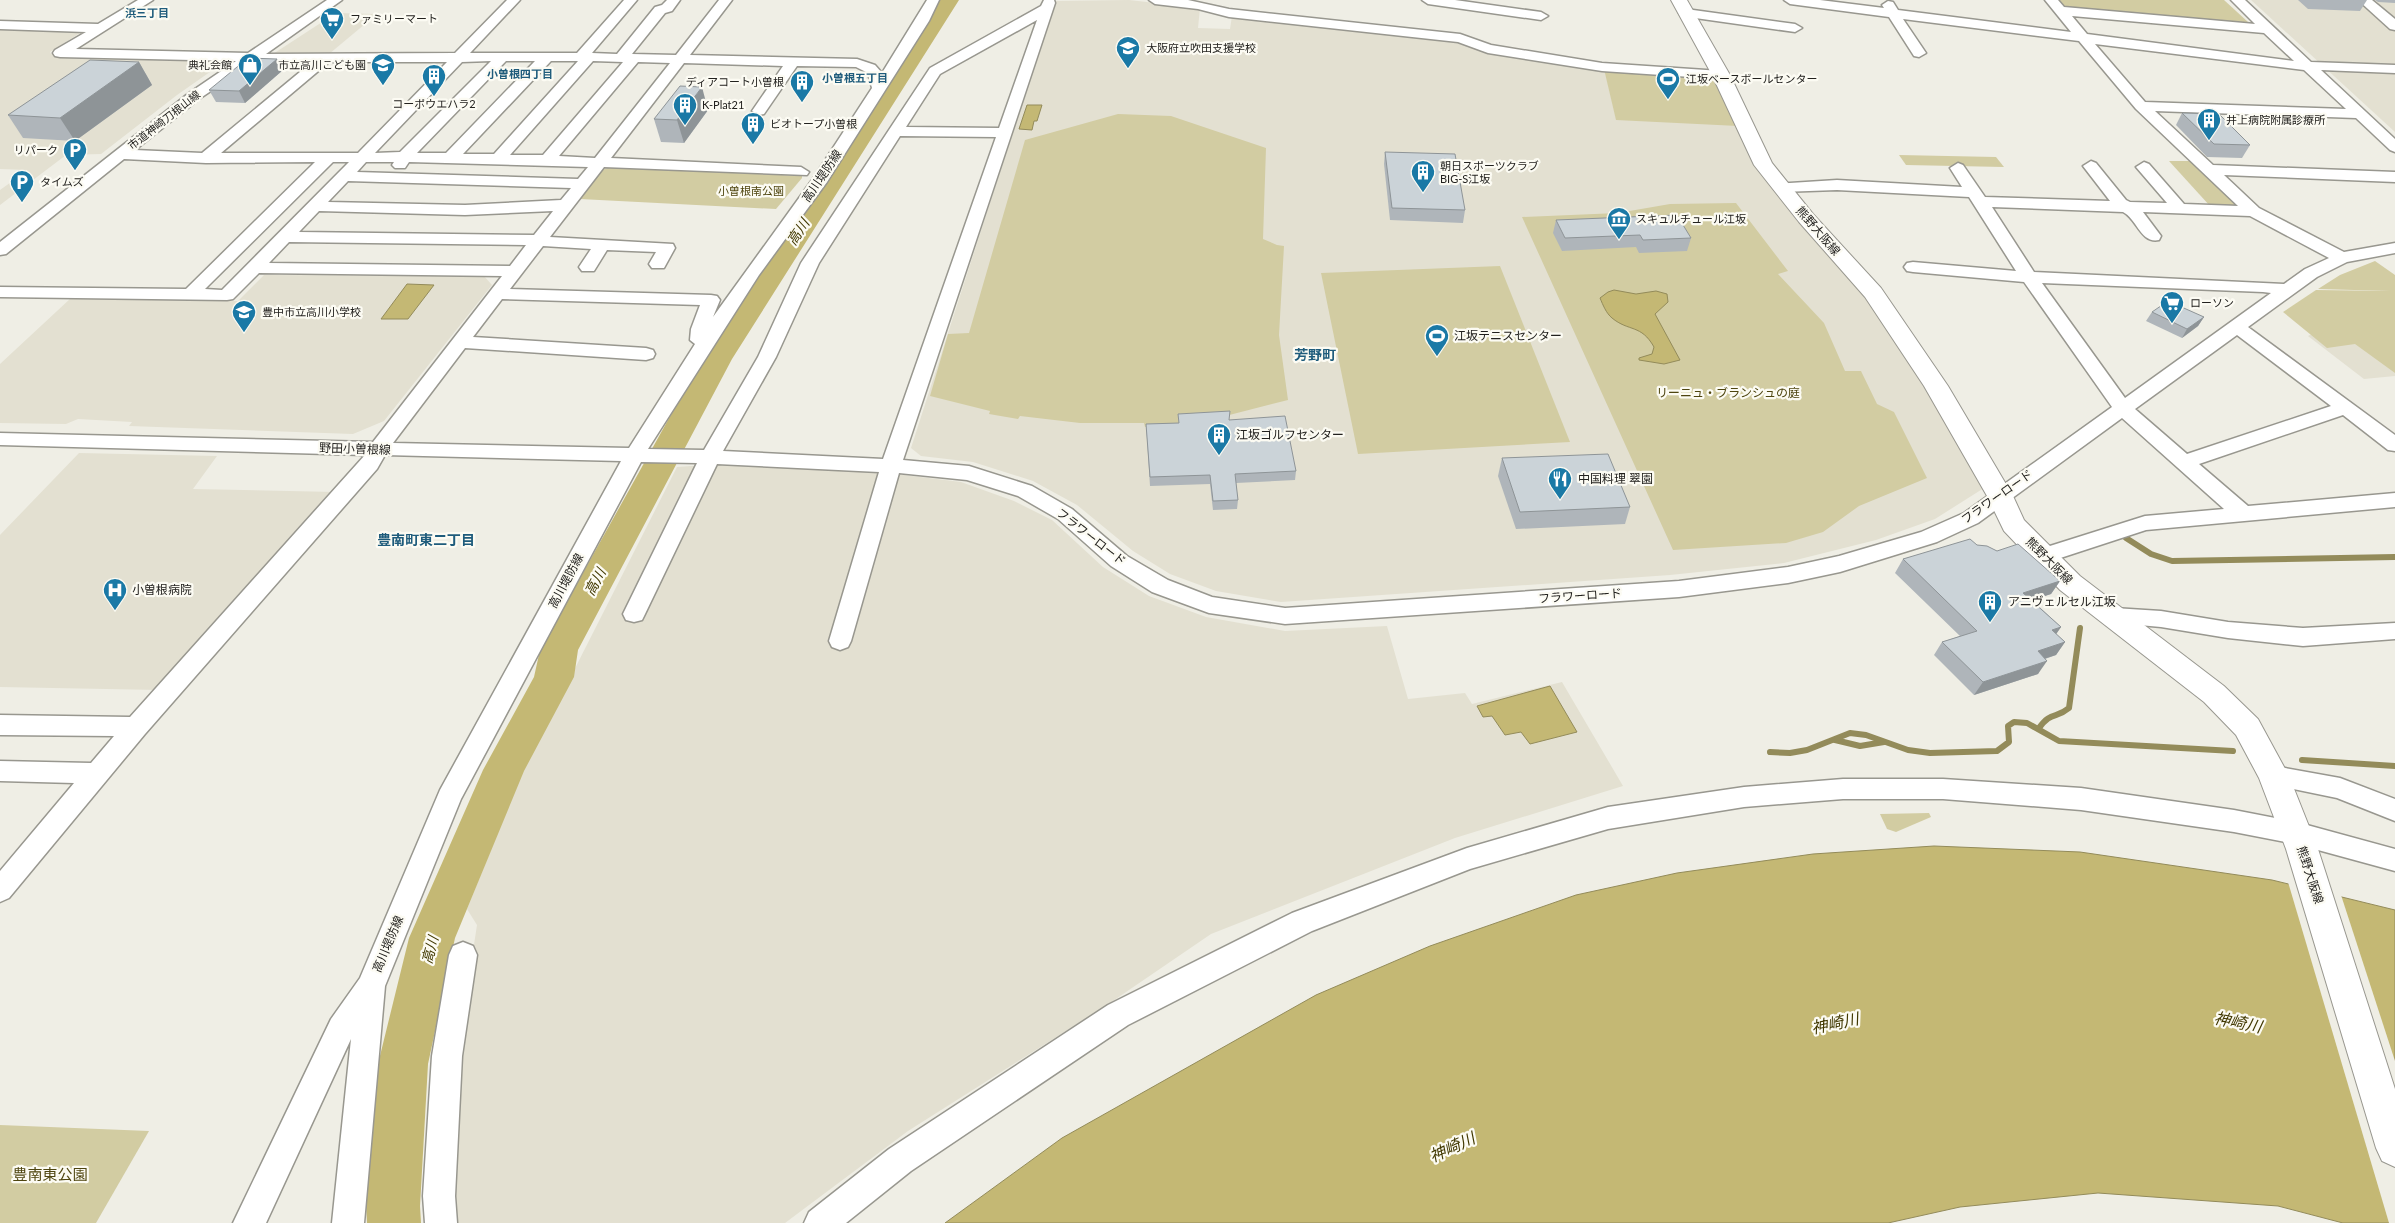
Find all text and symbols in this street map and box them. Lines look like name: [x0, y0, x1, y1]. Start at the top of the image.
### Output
district label: 浜三丁目: [125, 6, 169, 19]
supermarket icon: ファミリーマート: [319, 6, 345, 40]
place label: ファミリーマート: [350, 12, 438, 25]
school or university icon: 大阪府立吹田支援学校: [1115, 35, 1141, 69]
place label: 大阪府立吹田支援学校: [1146, 41, 1256, 54]
shop icon: 典礼会館: [237, 52, 263, 86]
school or university icon: 市立高川こども園: [370, 52, 396, 86]
place label: 典礼会館: [188, 58, 232, 71]
place label: 市立高川こども園: [278, 58, 366, 71]
building icon: コーポウエハラ2: [421, 63, 447, 97]
sports icon: 江坂ベースボールセンター: [1655, 66, 1681, 100]
district label: 小曽根四丁目: [487, 67, 553, 80]
building icon: ディアコート小曽根: [789, 69, 815, 103]
district label: 小曽根五丁目: [822, 71, 888, 84]
place label: 江坂ベースボールセンター: [1686, 72, 1817, 85]
place label: ディアコート小曽根: [686, 75, 784, 88]
street label: 市道神崎刀根山線: [125, 87, 202, 152]
building icon: K-Plat21: [672, 92, 698, 126]
place label: コーポウエハラ2: [392, 97, 476, 110]
place label: K-Plat21: [702, 98, 744, 111]
building icon: 井上病院附属診療所: [2196, 107, 2222, 141]
building icon: ビオトープ小曽根: [740, 111, 766, 145]
place label: 井上病院附属診療所: [2226, 113, 2326, 126]
place label: ビオトープ小曽根: [770, 117, 857, 130]
parking icon: リパーク: [62, 137, 88, 171]
place label: リパーク: [14, 143, 58, 156]
street label: 高川堤防線: [799, 147, 845, 205]
building icon: 朝日スポーツクラブ BIG-S江坂: [1410, 159, 1436, 193]
place label: 朝日スポーツクラブ BIG-S江坂: [1440, 159, 1539, 185]
parking icon: タイムズ: [9, 169, 35, 203]
place label: タイムズ: [40, 175, 84, 188]
park label: 小曽根南公園: [718, 184, 784, 197]
street label: 熊野大阪線: [1793, 203, 1844, 258]
museum icon: スキュルチュール江坂: [1606, 206, 1632, 240]
place label: スキュルチュール江坂: [1636, 212, 1746, 225]
water label: 高川: [783, 214, 813, 248]
supermarket icon: ローソン: [2159, 290, 2185, 324]
place label: ローソン: [2190, 296, 2234, 309]
school or university icon: 豊中市立高川小学校: [231, 299, 257, 333]
place label: 豊中市立高川小学校: [262, 305, 361, 318]
sports icon: 江坂テニスセンター: [1424, 323, 1450, 357]
place label: 江坂テニスセンター: [1454, 328, 1562, 343]
district label: 芳野町: [1294, 346, 1336, 363]
park label: リーニュ・ブランシュの庭: [1656, 385, 1800, 400]
building icon: 江坂ゴルフセンター: [1206, 422, 1232, 456]
place label: 江坂ゴルフセンター: [1236, 427, 1344, 442]
street label: 野田小曽根線: [319, 440, 391, 457]
restaurant icon: 中国料理 翠園: [1547, 466, 1573, 500]
street label: フラワーロード: [1958, 466, 2035, 527]
place label: 中国料理 翠園: [1578, 471, 1653, 486]
street label: フラワーロード: [1054, 505, 1129, 568]
district label: 豊南町東二丁目: [377, 531, 475, 548]
street label: 熊野大阪線: [2023, 534, 2076, 587]
street label: 高川堤防線: [545, 551, 586, 611]
water label: 高川: [580, 564, 610, 598]
hospital icon: 小曽根病院: [102, 577, 128, 611]
place label: 小曽根病院: [132, 582, 192, 597]
street label: フラワーロード: [1538, 585, 1622, 606]
building icon: アニヴェルセル江坂: [1977, 589, 2003, 623]
place label: アニヴェルセル江坂: [2008, 594, 2116, 609]
street label: 熊野大阪線: [2294, 844, 2327, 906]
street label: 高川堤防線: [369, 913, 406, 974]
water label: 高川: [418, 932, 442, 966]
water label: 神崎川: [1809, 1008, 1862, 1037]
water label: 神崎川: [2213, 1008, 2265, 1036]
water label: 神崎川: [1426, 1127, 1479, 1165]
park label: 豊南東公園: [12, 1165, 88, 1183]

